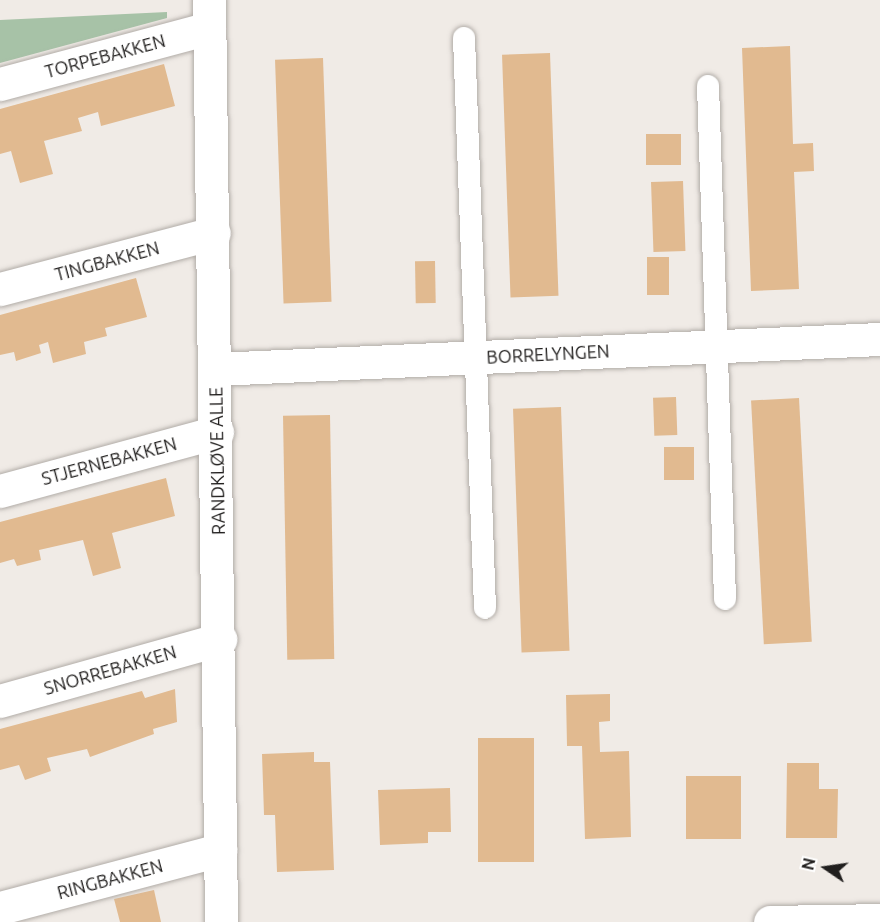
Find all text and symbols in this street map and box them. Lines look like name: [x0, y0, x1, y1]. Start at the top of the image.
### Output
street label: TORPEBAKKEN: [42, 30, 168, 82]
street label: TINGBAKKEN: [52, 237, 162, 285]
street label: BORRELYNGEN: [486, 340, 610, 368]
street label: RANDKLØVE ALLE: [205, 387, 229, 535]
street label: STJERNEBAKKEN: [39, 433, 179, 489]
street label: SNORREBAKKEN: [41, 641, 179, 699]
north arrow: [796, 838, 856, 898]
street label: RINGBAKKEN: [55, 855, 165, 903]
text: N: [798, 856, 819, 872]

